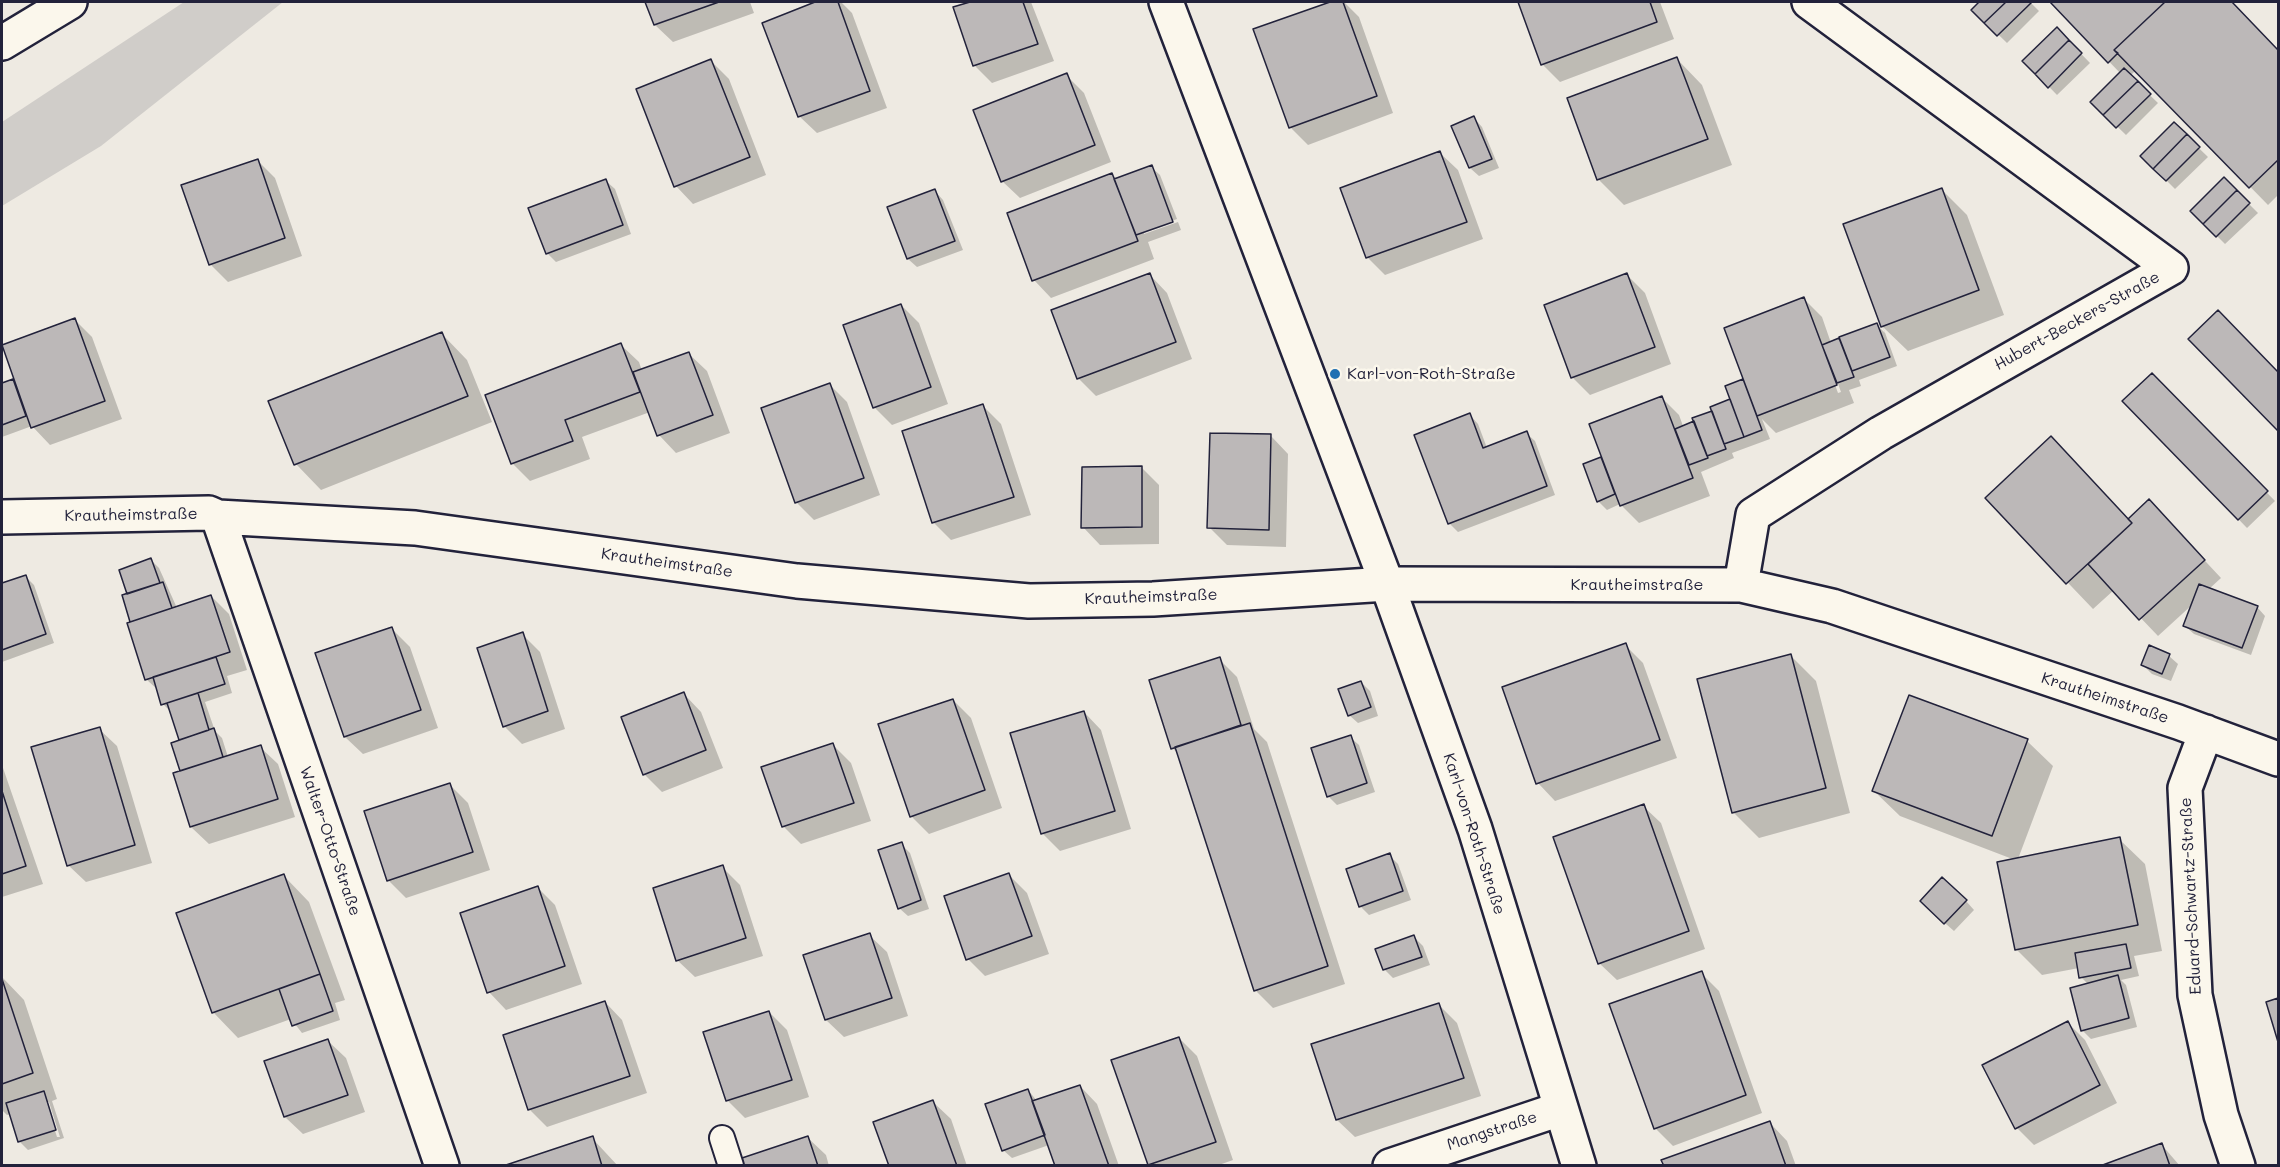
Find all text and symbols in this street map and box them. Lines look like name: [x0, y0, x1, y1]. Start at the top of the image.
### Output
street label: Hubert-Beckers-Straße: [1991, 267, 2163, 375]
place label: Karl-von-Roth-Straße: [1347, 364, 1516, 384]
marker: Karl-von-Roth-Straße: [1328, 367, 1342, 381]
street label: Krautheimstraße: [64, 504, 198, 526]
street label: Krautheimstraße: [600, 544, 734, 582]
street label: Krautheimstraße: [1571, 575, 1703, 595]
street label: Krautheimstraße: [1084, 585, 1218, 609]
street label: Krautheimstraße: [2039, 668, 2171, 728]
street label: Karl-von-Roth-Straße: [1439, 751, 1509, 917]
street label: Walter-Otto-Straße: [295, 764, 365, 918]
street label: Eduard-Schwartz-Straße: [2176, 797, 2206, 995]
street label: Mangstraße: [1444, 1107, 1540, 1155]

